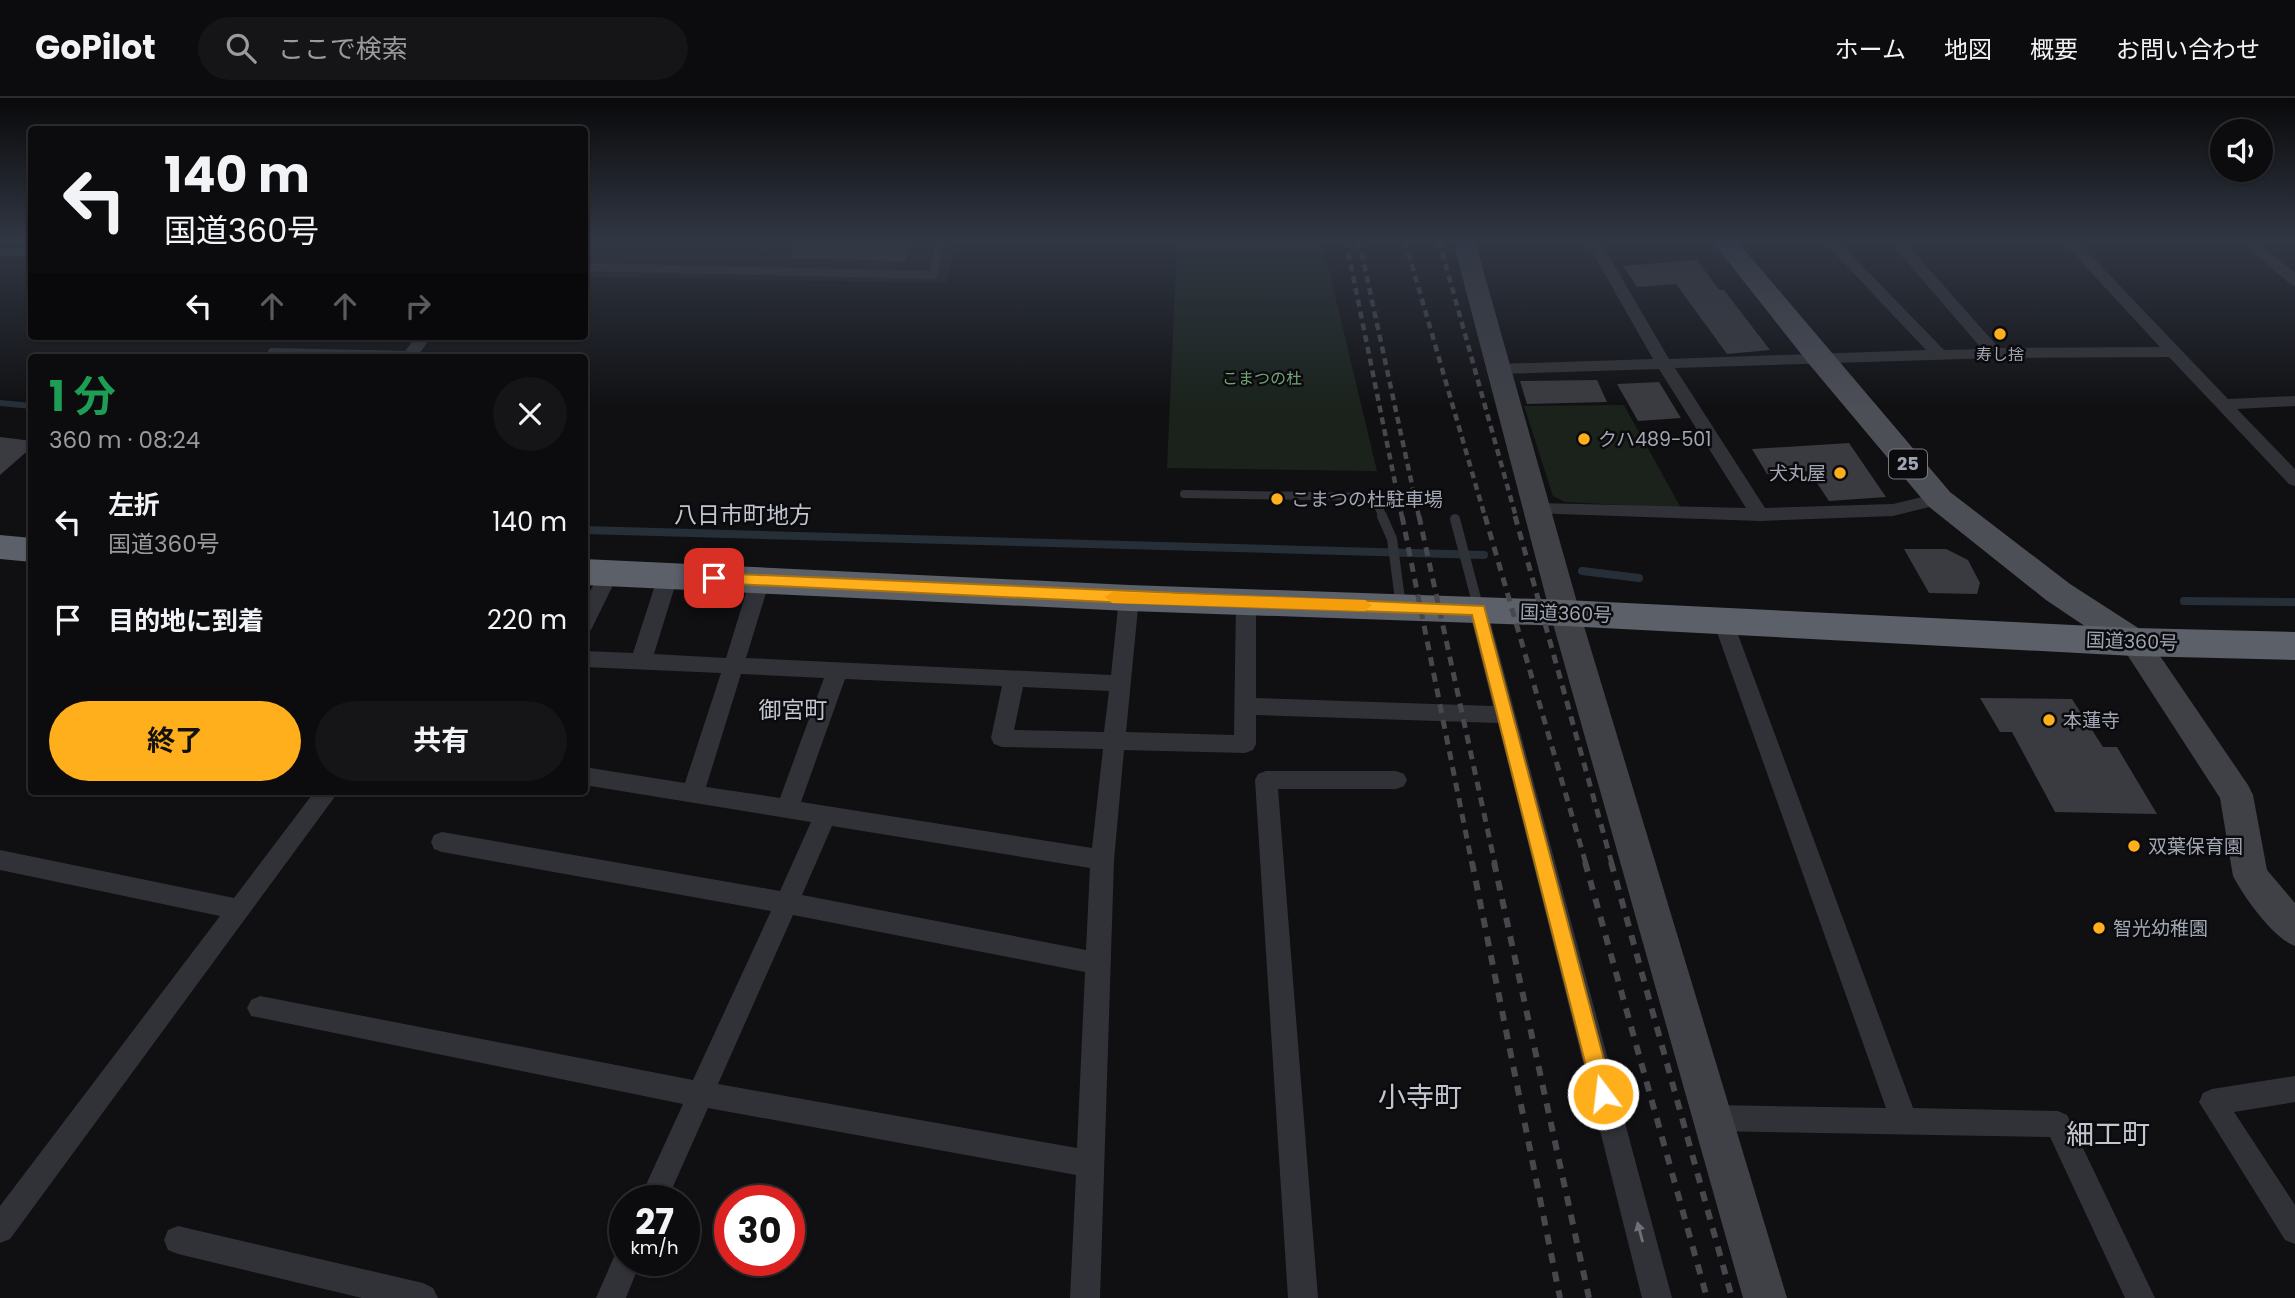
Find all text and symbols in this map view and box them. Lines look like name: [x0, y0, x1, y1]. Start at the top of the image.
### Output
search box: [198, 17, 688, 80]
text: GoPilot: [35, 24, 156, 71]
icon: search: [222, 29, 260, 67]
text: ここで検索: [278, 31, 408, 67]
text: ホーム: [1835, 33, 1906, 66]
text: 地図: [1944, 33, 1992, 66]
text: 概要: [2030, 33, 2078, 66]
text: お問い合わせ: [2116, 33, 2260, 66]
map controls: [2210, 119, 2273, 182]
button: sound: [2210, 119, 2273, 182]
text: 140 m: [164, 141, 310, 209]
icon: left: [49, 154, 140, 245]
text: 国道360号: [164, 208, 319, 253]
icon: left: [180, 287, 218, 325]
icon: ahead: [253, 287, 291, 325]
icon: ahead: [326, 287, 364, 325]
icon: right: [399, 287, 437, 325]
marker: 寿し捨: [1992, 326, 2008, 342]
place label: 寿し捨: [1976, 343, 2024, 366]
text: 1 分: [49, 367, 116, 426]
park label: こまつの杜: [1222, 367, 1302, 390]
button: close: [493, 377, 567, 451]
text: 360 m · 08:24: [49, 424, 200, 456]
place label: クハ489-501: [1598, 426, 1711, 453]
marker: クハ489-501: [1576, 431, 1592, 447]
road number: 25: [1889, 450, 1927, 478]
place label: 犬丸屋: [1769, 460, 1826, 487]
marker: 犬丸屋: [1832, 465, 1848, 481]
place label: こまつの杜駐車場: [1291, 486, 1443, 513]
text: 左折: [108, 487, 160, 523]
marker: こまつの杜駐車場: [1269, 491, 1285, 507]
district label: 八日市町地方: [674, 499, 812, 531]
icon: left: [49, 503, 87, 541]
text: 140 m: [492, 504, 567, 540]
text: 国道360号: [108, 528, 220, 560]
pin: [684, 548, 744, 608]
icon: arrive: [695, 559, 733, 597]
street label: 国道360号: [1519, 598, 1613, 629]
icon: arrive: [49, 601, 87, 639]
text: 220 m: [487, 602, 567, 638]
text: 目的地に到着: [108, 603, 264, 639]
street label: 国道360号: [2085, 626, 2179, 657]
district label: 御宮町: [759, 694, 828, 726]
button: 終了: [49, 701, 301, 781]
button: 共有: [315, 701, 567, 781]
place label: 本蓮寺: [2063, 707, 2120, 734]
marker: 本蓮寺: [2041, 712, 2057, 728]
place label: 双葉保育園: [2148, 833, 2243, 860]
marker: 双葉保育園: [2126, 838, 2142, 854]
place label: 智光幼稚園: [2113, 915, 2208, 942]
marker: 智光幼稚園: [2091, 920, 2107, 936]
position arrow: [1566, 1057, 1640, 1131]
district label: 小寺町: [1378, 1078, 1462, 1117]
district label: 細工町: [2066, 1115, 2150, 1154]
speed limit sign: 30: [714, 1185, 805, 1276]
text: 27: [635, 1197, 674, 1246]
one-way arrow: [1634, 1221, 1645, 1243]
text: km/h: [631, 1235, 678, 1260]

